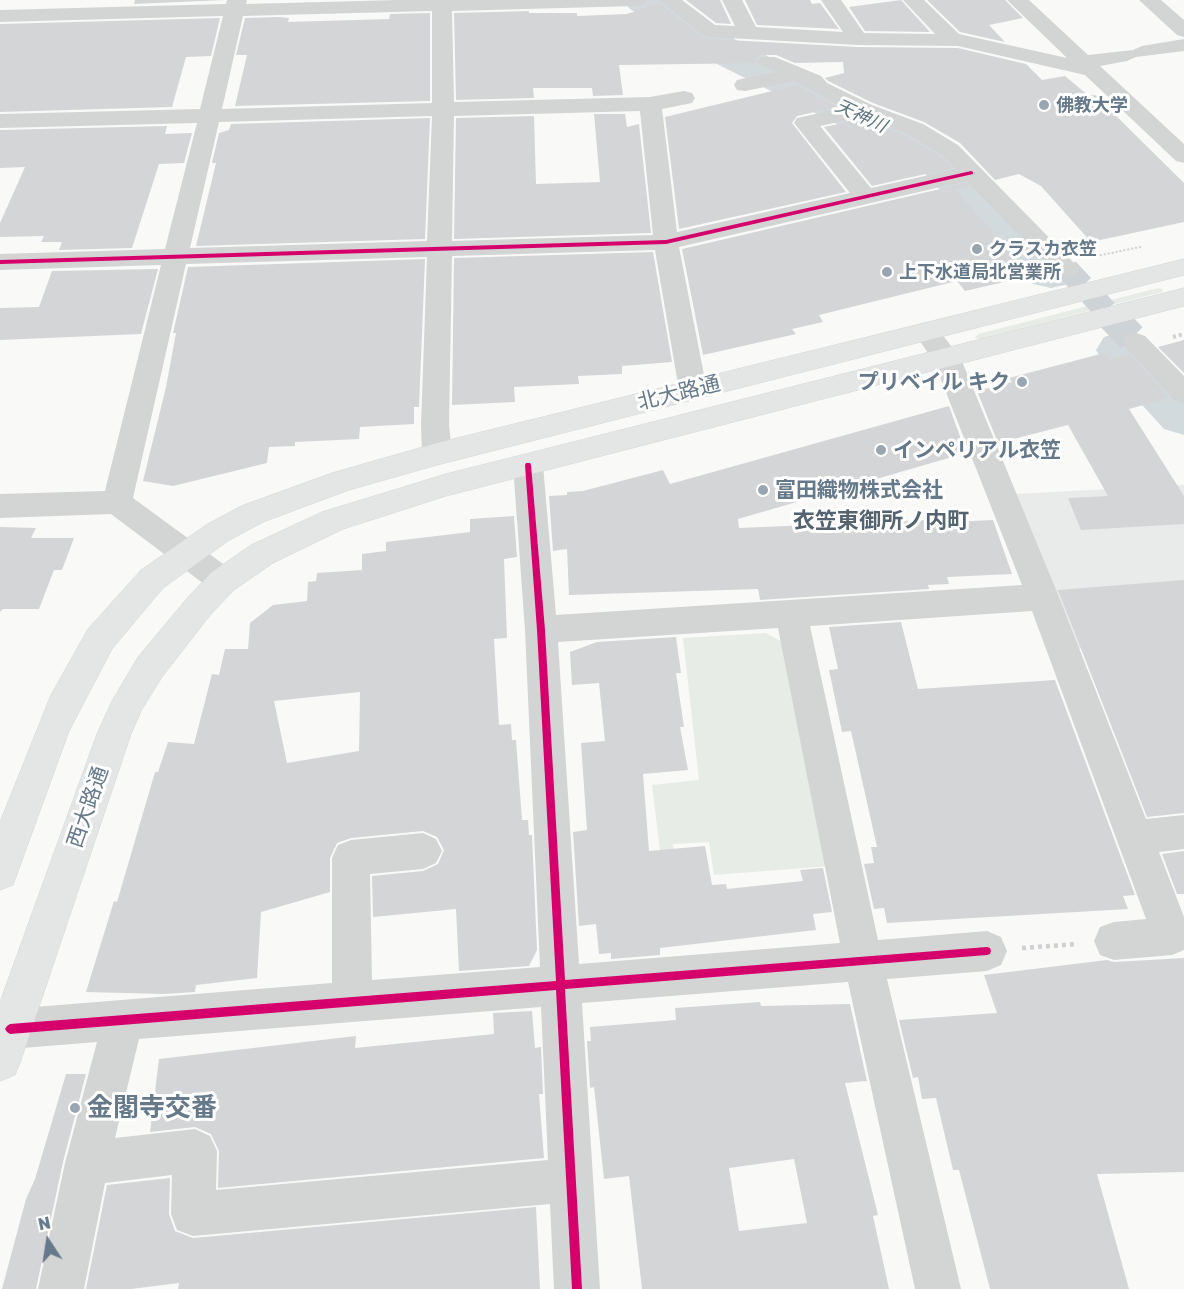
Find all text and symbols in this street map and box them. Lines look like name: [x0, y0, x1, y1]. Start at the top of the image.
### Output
place label: 佛教大学: [1056, 94, 1128, 116]
water label: 天神川: [832, 95, 890, 137]
marker: 佛教大学: [1037, 98, 1051, 112]
place label: クラスカ衣笠: [989, 238, 1097, 260]
marker: クラスカ衣笠: [970, 242, 984, 256]
place label: 上下水道局北営業所: [899, 261, 1061, 283]
marker: 上下水道局北営業所: [880, 265, 894, 279]
place label: プリベイル キク: [858, 369, 1010, 395]
street label: 北大路通: [635, 371, 723, 415]
marker: プリベイル キク: [1015, 375, 1029, 389]
place label: インペリアル衣笠: [893, 437, 1061, 463]
marker: インペリアル衣笠: [874, 443, 888, 457]
place label: 富田織物株式会社: [775, 477, 943, 503]
marker: 富田織物株式会社: [756, 483, 770, 497]
district label: 衣笠東御所ノ内町: [793, 508, 969, 534]
street label: 西大路通: [62, 763, 114, 851]
place label: 金閣寺交番: [87, 1092, 217, 1124]
marker: 金閣寺交番: [68, 1101, 82, 1115]
north arrow: [18, 1211, 78, 1271]
text: N: [36, 1212, 52, 1234]

